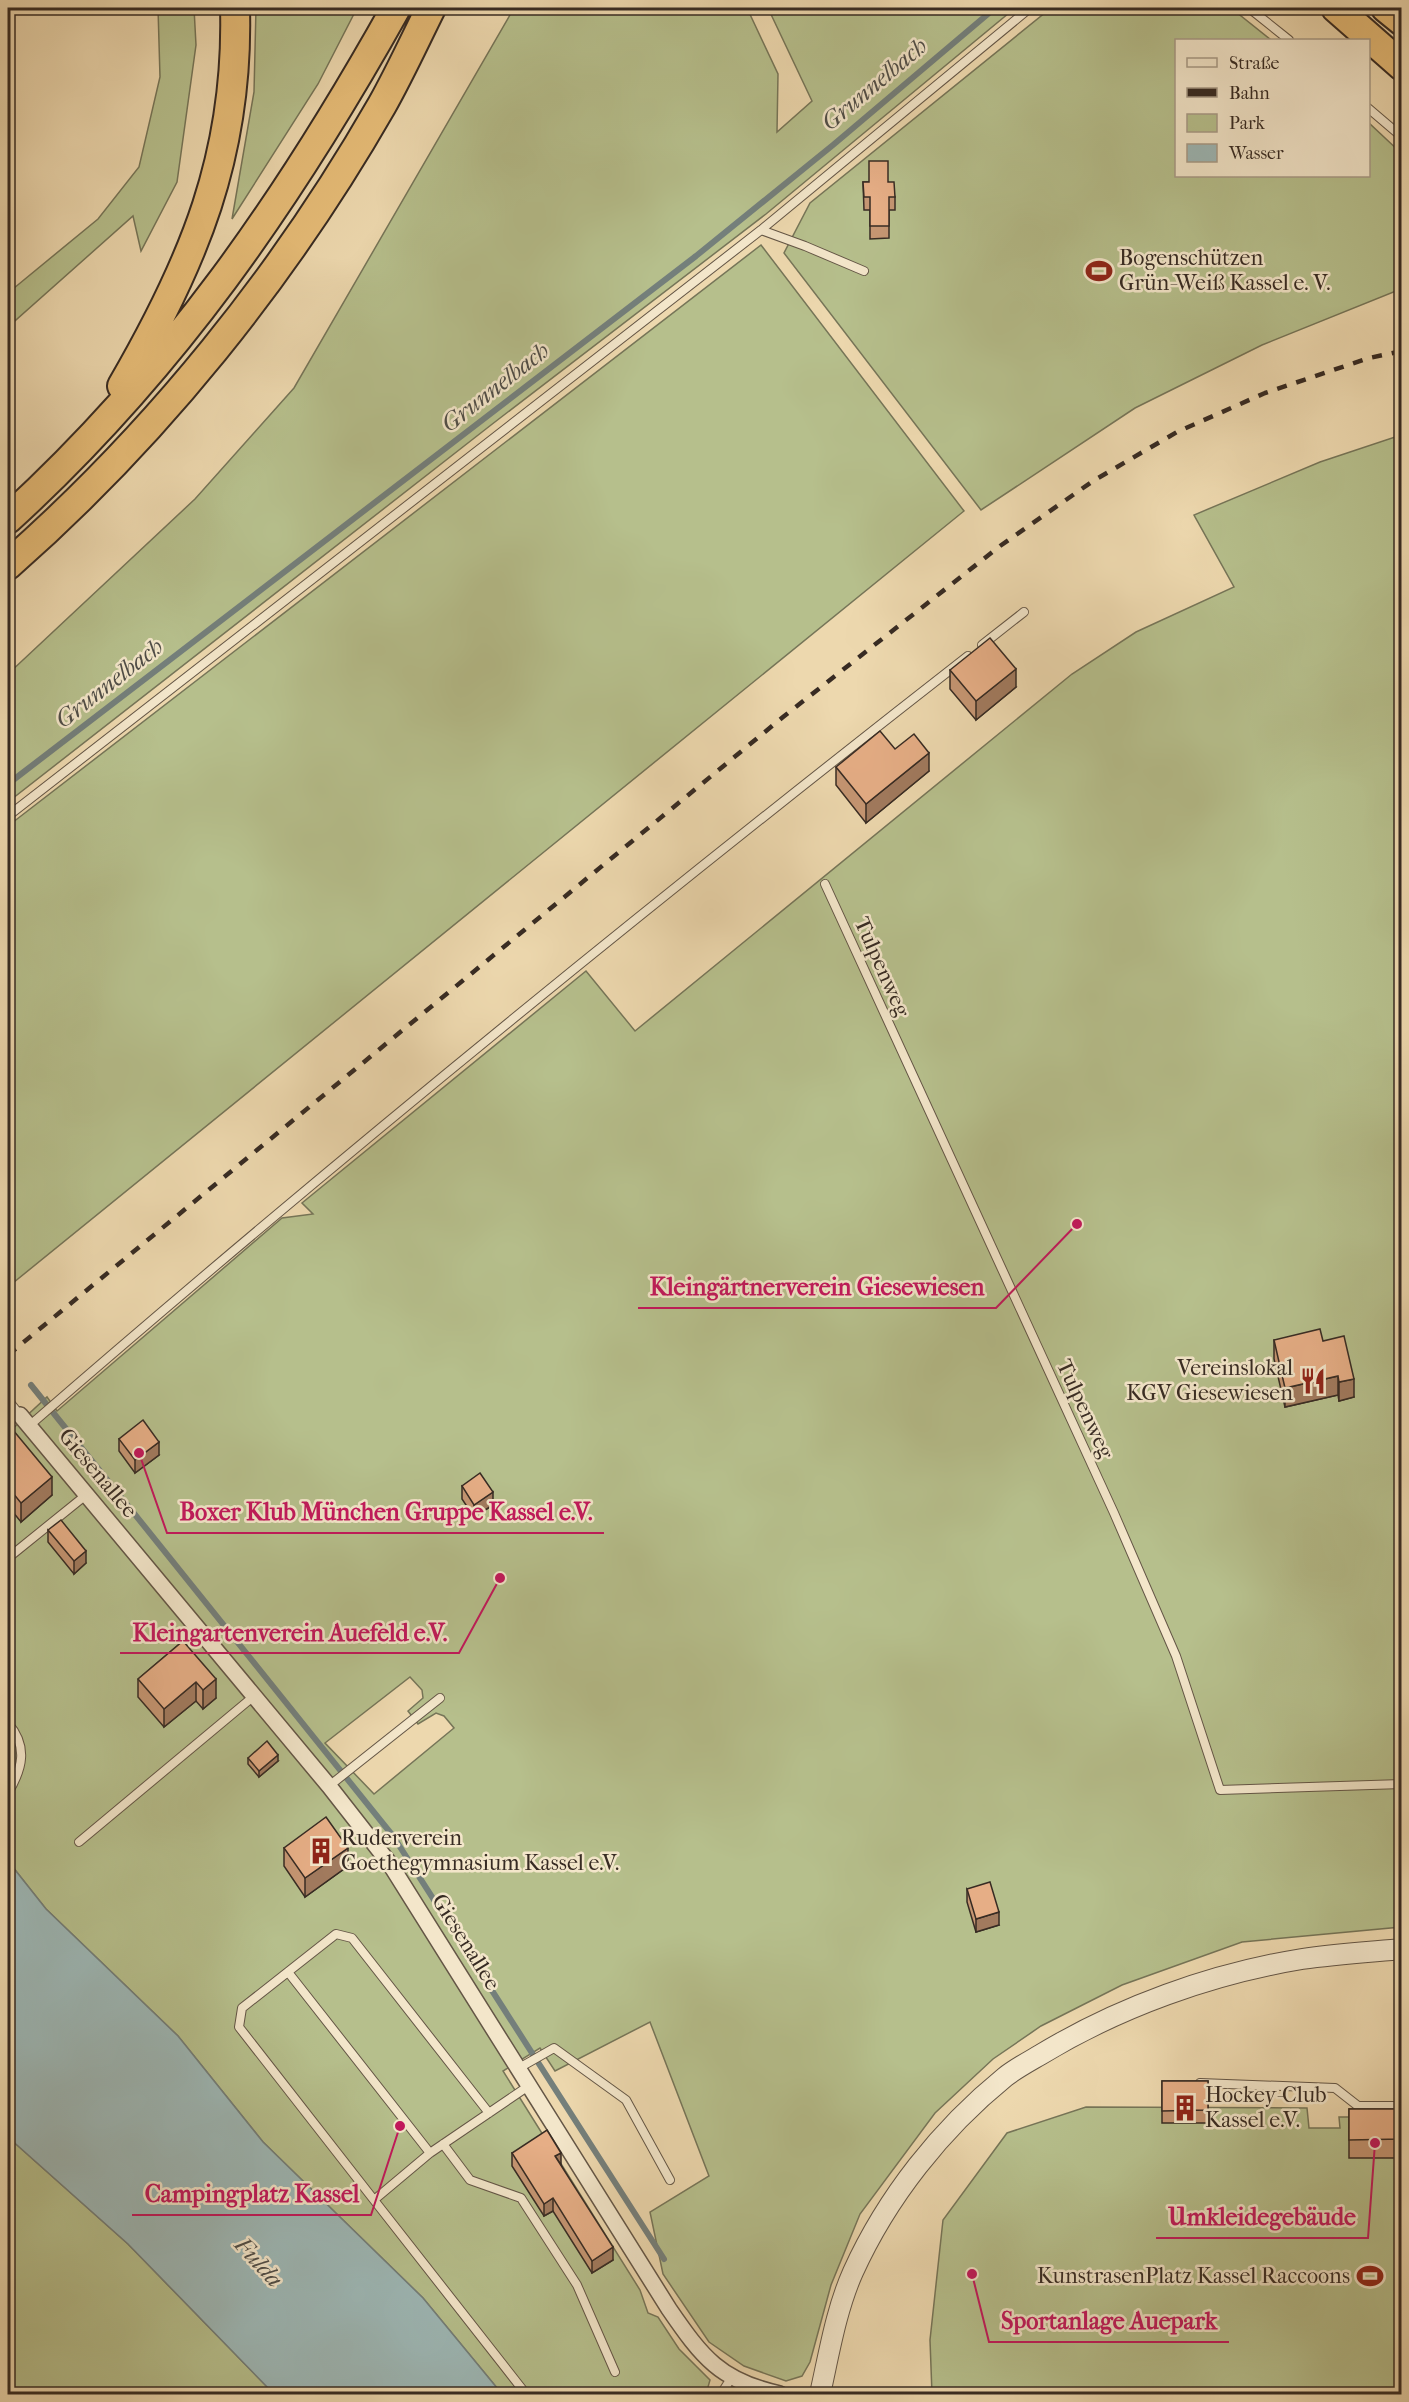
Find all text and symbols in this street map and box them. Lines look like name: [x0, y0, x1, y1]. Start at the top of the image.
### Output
water label: Grunnelbach: [816, 32, 932, 136]
legend: [1175, 39, 1370, 177]
text: Straße: [1229, 53, 1280, 74]
text: Bahn: [1229, 83, 1270, 104]
text: Park: [1229, 113, 1266, 134]
text: Wasser: [1228, 143, 1284, 164]
place label: Bogenschützen Grün-Weiß Kassel e. V.: [1119, 245, 1330, 296]
sports icon: Bogenschützen Grün-Weiß Kassel e. V.: [1084, 256, 1114, 286]
water label: Grunnelbach: [436, 336, 554, 438]
water label: Grunnelbach: [50, 632, 168, 734]
street label: Tulpenweg: [848, 913, 916, 1021]
callout: Kleingärtnerverein Giesewiesen: [638, 1266, 996, 1308]
text: Kleingärtnerverein Giesewiesen: [650, 1273, 985, 1301]
street label: Tulpenweg: [1051, 1355, 1119, 1463]
place label: Vereinslokal KGV Giesewiesen: [1126, 1355, 1293, 1406]
restaurant icon: Vereinslokal KGV Giesewiesen: [1298, 1366, 1328, 1396]
street label: Giesenallee: [53, 1423, 143, 1523]
callout: Boxer Klub München Gruppe Kassel e.V.: [167, 1491, 604, 1533]
text: Boxer Klub München Gruppe Kassel e.V.: [179, 1498, 593, 1526]
callout: Kleingartenverein Auefeld e.V.: [120, 1611, 459, 1653]
text: Kleingartenverein Auefeld e.V.: [133, 1619, 448, 1647]
place label: Ruderverein Goethegymnasium Kassel e.V.: [341, 1825, 619, 1876]
building icon: Ruderverein Goethegymnasium Kassel e.V.: [306, 1836, 336, 1866]
street label: Giesenallee: [426, 1889, 506, 1995]
place label: Hockey-Club Kassel e.V.: [1205, 2082, 1327, 2133]
building icon: Hockey-Club Kassel e.V.: [1170, 2093, 1200, 2123]
callout: Campingplatz Kassel: [132, 2173, 371, 2215]
text: Campingplatz Kassel: [145, 2180, 360, 2208]
callout: Umkleidegebäude: [1156, 2196, 1368, 2238]
text: Umkleidegebäude: [1167, 2203, 1356, 2231]
water label: Fulda: [228, 2230, 289, 2293]
sports icon: KunstrasenPlatz Kassel Raccoons: [1355, 2261, 1385, 2291]
place label: KunstrasenPlatz Kassel Raccoons: [1037, 2263, 1350, 2289]
callout: Sportanlage Auepark: [989, 2300, 1229, 2342]
text: Sportanlage Auepark: [1001, 2307, 1218, 2335]

